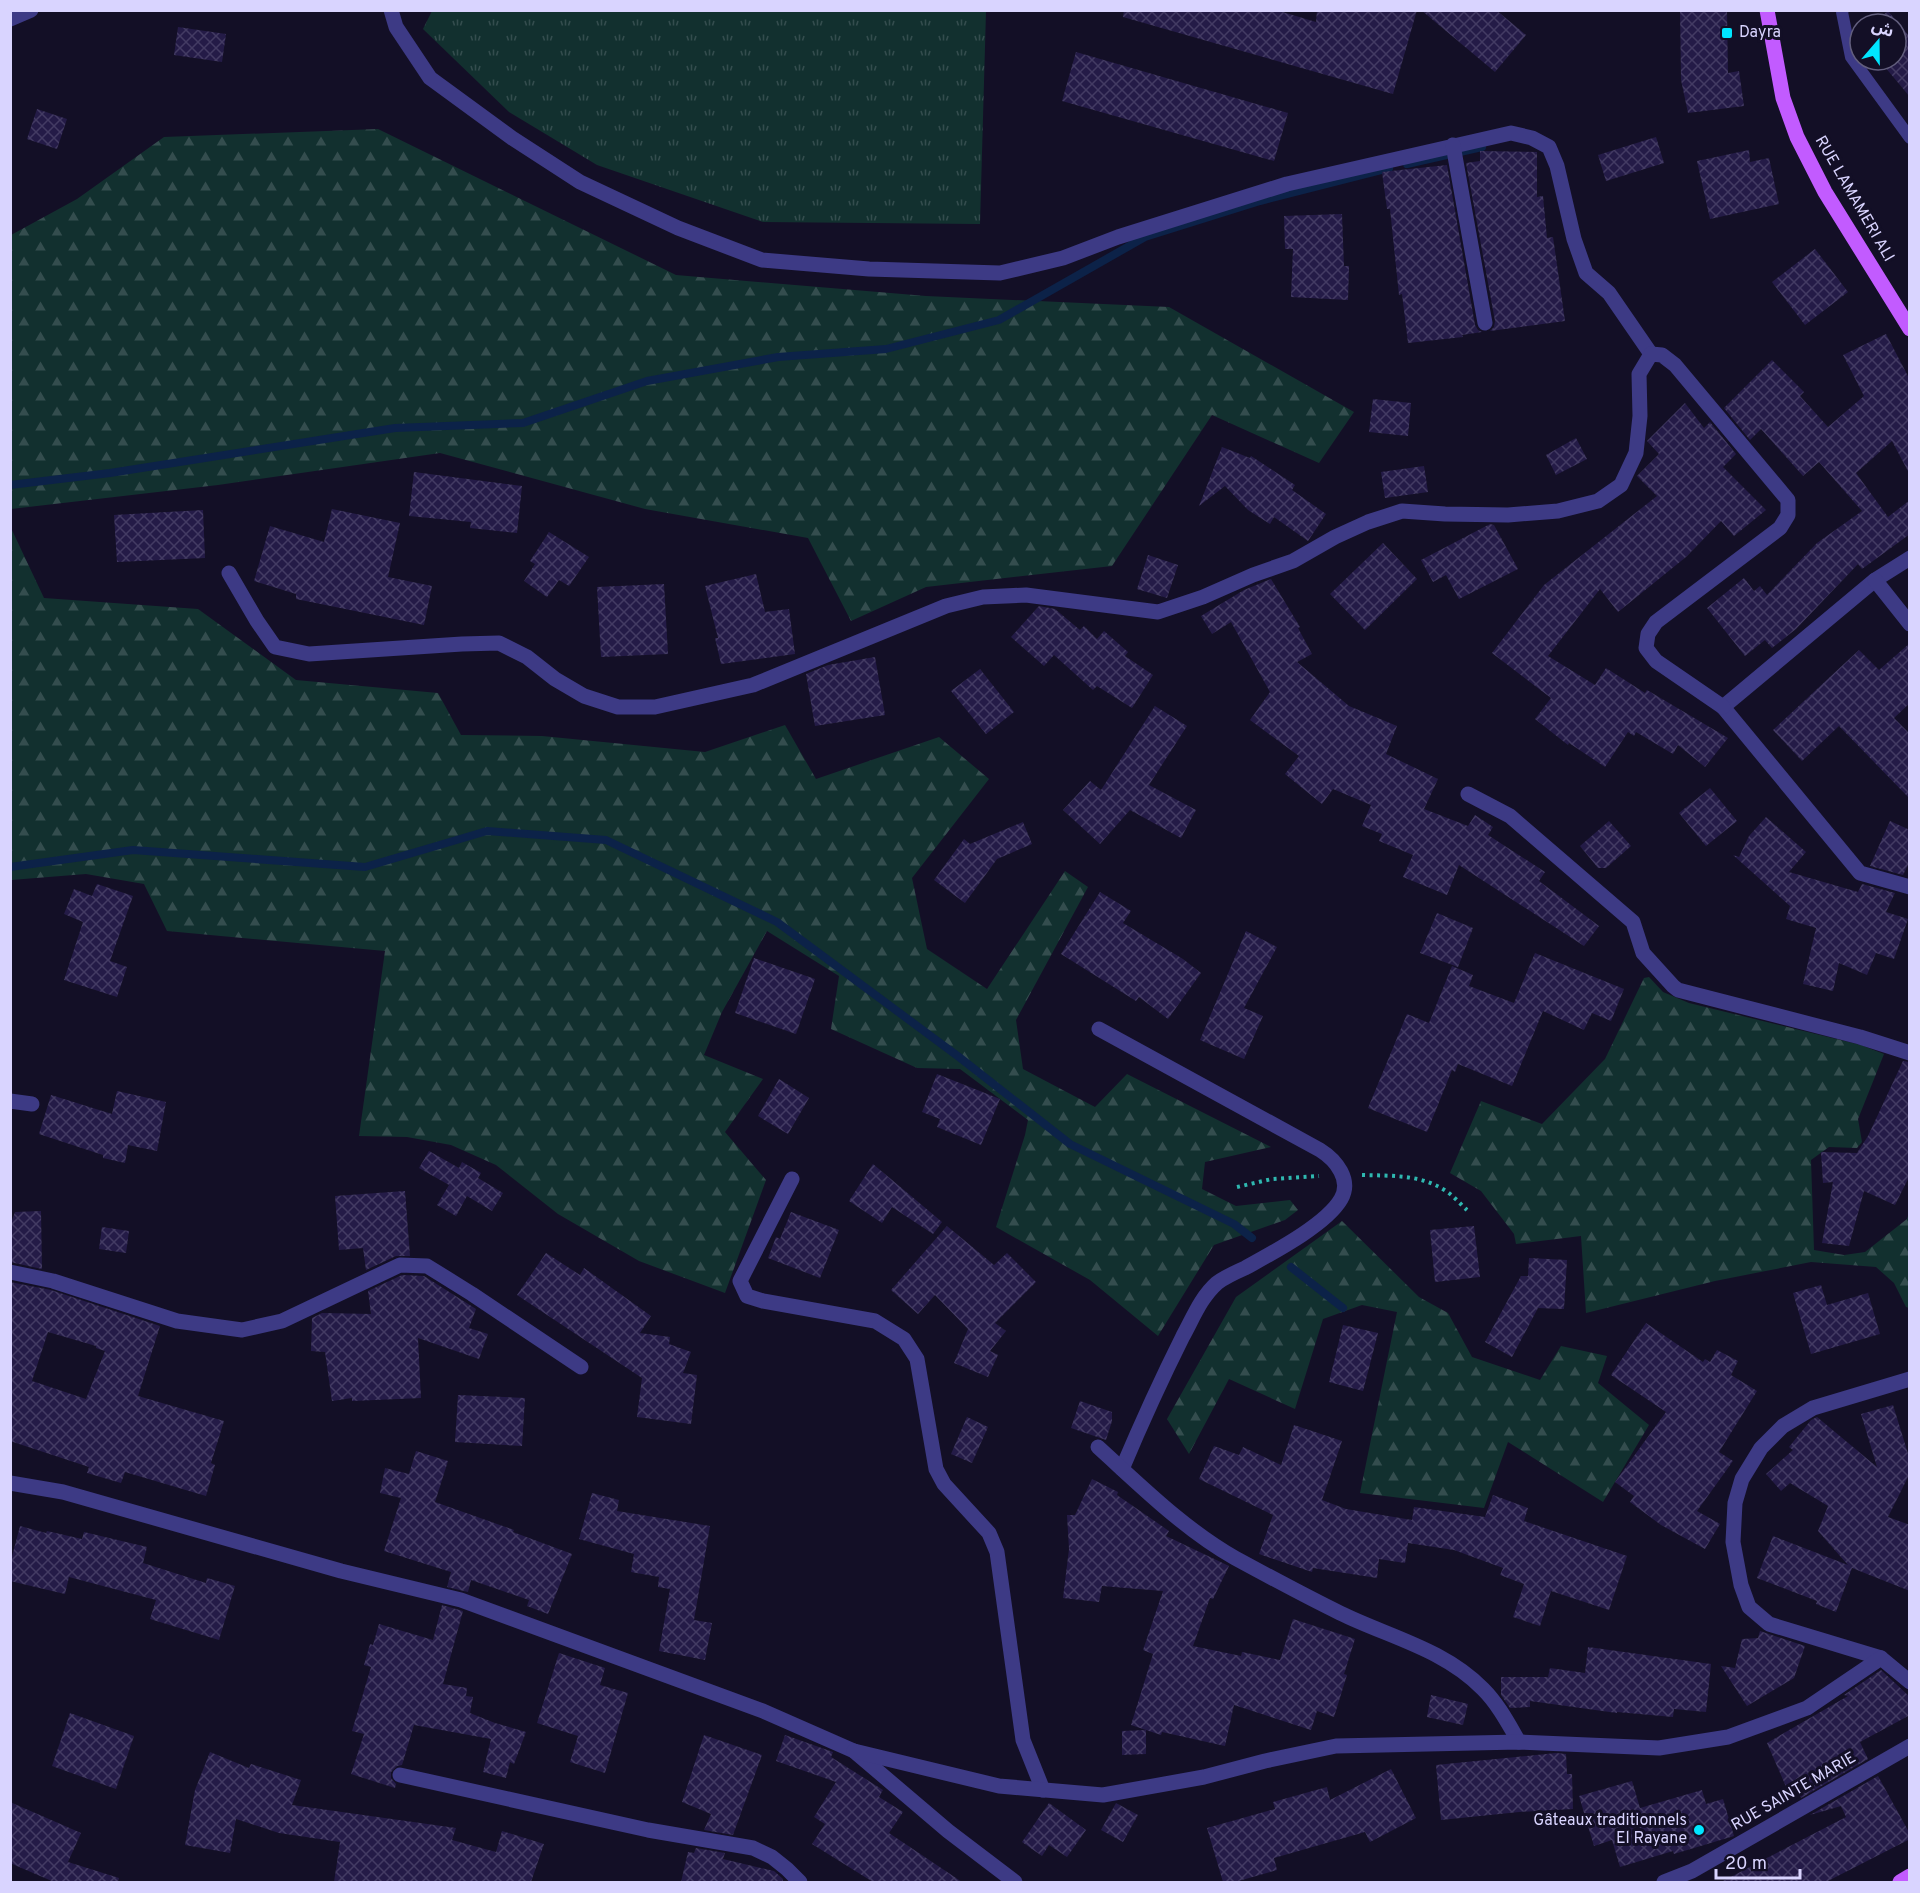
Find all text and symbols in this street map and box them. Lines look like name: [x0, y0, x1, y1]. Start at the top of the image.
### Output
north arrow: [1848, 12, 1908, 72]
text: ش: [1869, 17, 1896, 43]
place label: Dayra: [1739, 23, 1781, 43]
marker: Dayra: [1720, 26, 1734, 40]
street label: RUE LAMAMERI ALI: [1810, 132, 1898, 266]
street label: RUE SAINTE MARIE: [1728, 1748, 1860, 1836]
place label: Gâteaux traditionnels El Rayane: [1533, 1811, 1687, 1849]
marker: Gâteaux traditionnels El Rayane: [1692, 1823, 1706, 1837]
scale bar: [1716, 1842, 1800, 1880]
text: 20 m: [1725, 1853, 1767, 1876]

